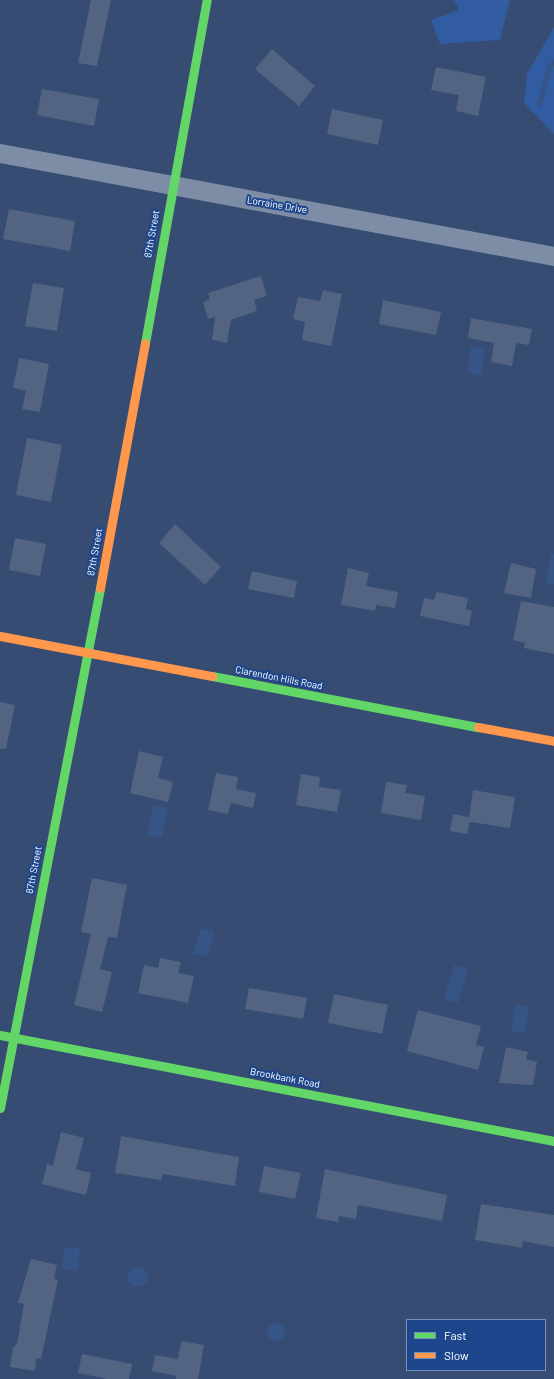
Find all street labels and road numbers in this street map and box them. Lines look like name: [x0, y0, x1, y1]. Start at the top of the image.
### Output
street label: Lorraine Drive: [246, 194, 308, 216]
street label: 87th Street: [142, 209, 162, 259]
street label: 87th Street: [85, 527, 105, 577]
street label: Clarendon Hills Road: [234, 664, 324, 692]
street label: 87th Street: [24, 845, 44, 895]
street label: Brookbank Road: [249, 1065, 321, 1091]

